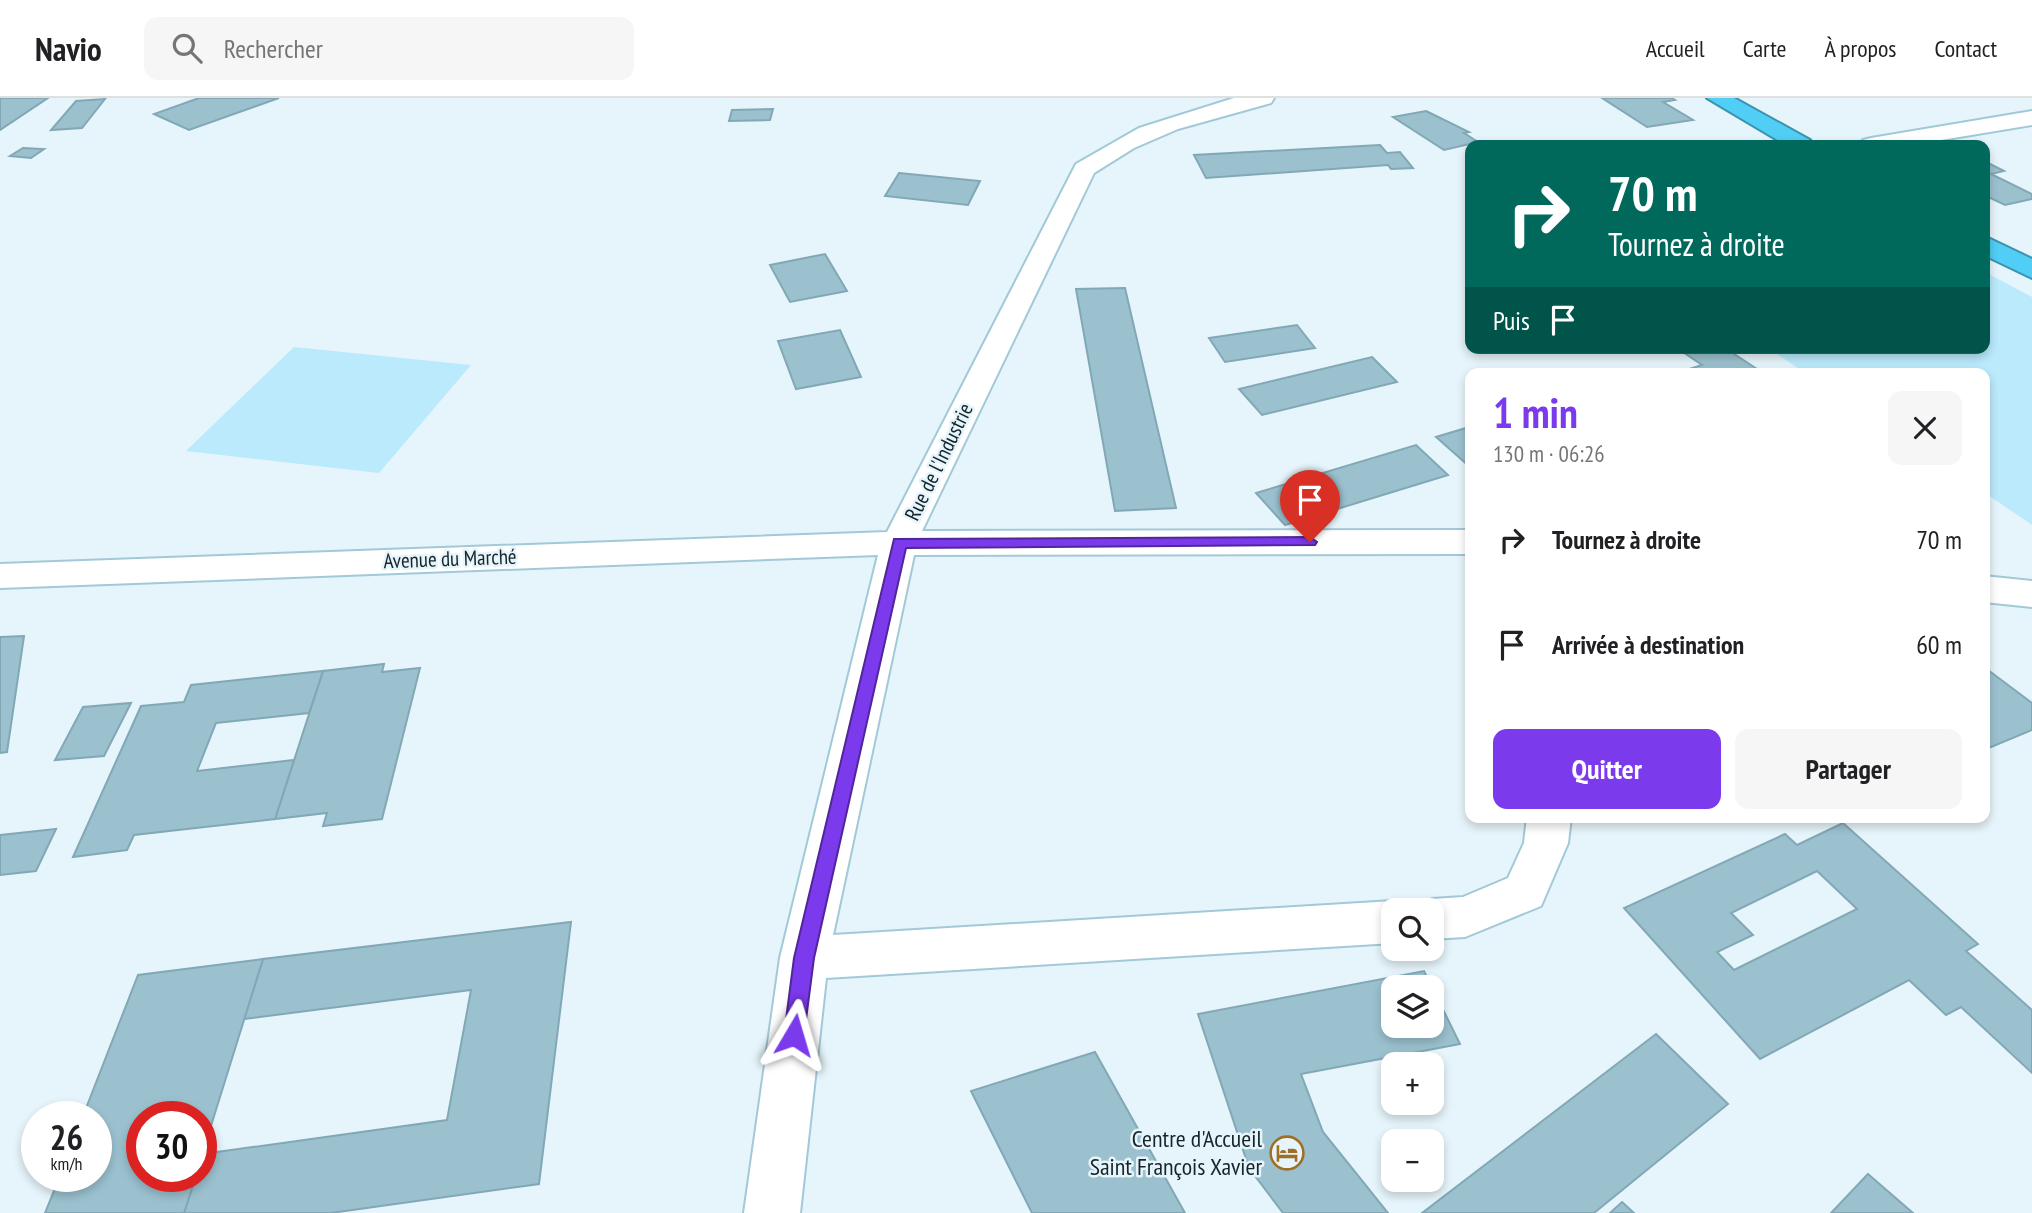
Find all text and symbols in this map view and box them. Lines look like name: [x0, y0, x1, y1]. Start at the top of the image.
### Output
search box: [144, 17, 634, 80]
text: Navio: [35, 27, 102, 70]
icon: search: [168, 29, 206, 67]
text: Rechercher: [224, 32, 323, 65]
text: Accueil: [1646, 33, 1705, 64]
text: Carte: [1743, 33, 1786, 64]
text: À propos: [1824, 33, 1896, 64]
text: Contact: [1934, 33, 1997, 64]
text: 70 m: [1608, 161, 1697, 225]
icon: right: [1493, 168, 1584, 259]
text: Tournez à droite: [1608, 223, 1785, 265]
icon: arrive: [1544, 301, 1582, 339]
text: Puis: [1493, 304, 1530, 337]
text: 1 min: [1493, 385, 1578, 440]
button: close: [1888, 391, 1962, 465]
street label: Rue de l'Industrie: [898, 399, 979, 525]
text: 130 m · 06:26: [1493, 439, 1605, 468]
pin: [1280, 470, 1340, 542]
icon: arrive: [1291, 481, 1329, 519]
icon: right: [1493, 521, 1531, 559]
text: Tournez à droite: [1552, 523, 1701, 556]
text: 70 m: [1916, 523, 1962, 556]
street label: Avenue du Marché: [383, 543, 517, 574]
icon: arrive: [1493, 626, 1531, 664]
text: Arrivée à destination: [1552, 628, 1744, 661]
text: 60 m: [1916, 628, 1962, 661]
button: Quitter: [1493, 729, 1721, 809]
button: Partager: [1735, 729, 1962, 809]
map controls: [1381, 898, 1444, 1192]
button: search: [1381, 898, 1444, 961]
button: layers: [1381, 975, 1444, 1038]
position arrow: [757, 998, 831, 1072]
button: +: [1381, 1052, 1444, 1115]
speed limit sign: 30: [126, 1101, 217, 1192]
text: 26: [50, 1114, 83, 1160]
place label: Centre d'Accueil Saint François Xavier: [1090, 1123, 1262, 1182]
button: −: [1381, 1129, 1444, 1192]
hotel icon: Centre d'Accueil Saint François Xavier: [1268, 1134, 1306, 1172]
text: km/h: [51, 1152, 82, 1175]

